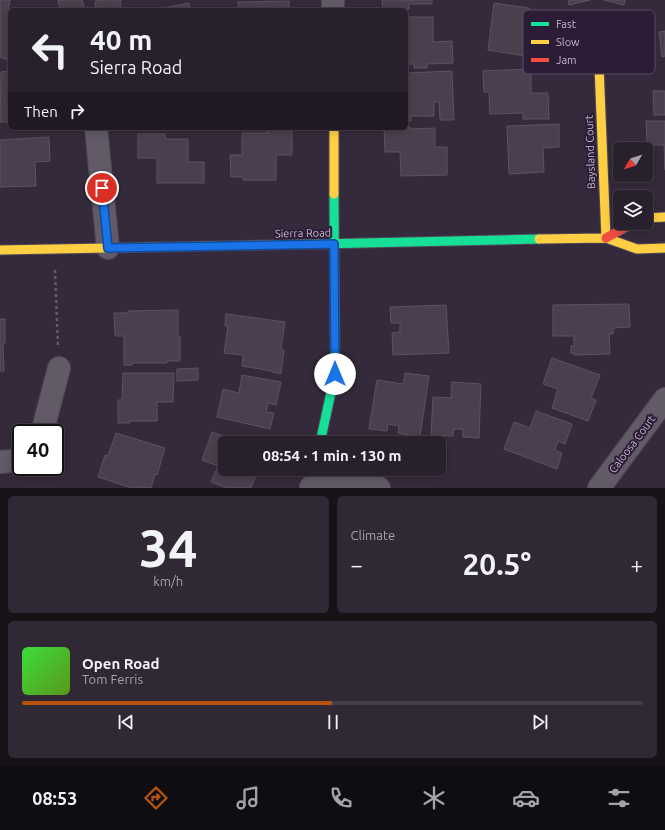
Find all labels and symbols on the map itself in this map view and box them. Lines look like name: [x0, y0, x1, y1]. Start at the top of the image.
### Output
legend: [523, 10, 655, 74]
text: Fast: [556, 18, 577, 30]
text: Slow: [556, 36, 580, 48]
text: Jam: [556, 54, 577, 66]
street label: Baysland Court: [583, 114, 597, 189]
north arrow: [613, 142, 653, 182]
pin: [85, 171, 119, 205]
street label: Sierra Road: [275, 227, 331, 239]
position arrow: [314, 353, 356, 395]
street label: Caloosa Court: [606, 412, 658, 475]
speed limit sign: 40: [12, 424, 64, 476]

